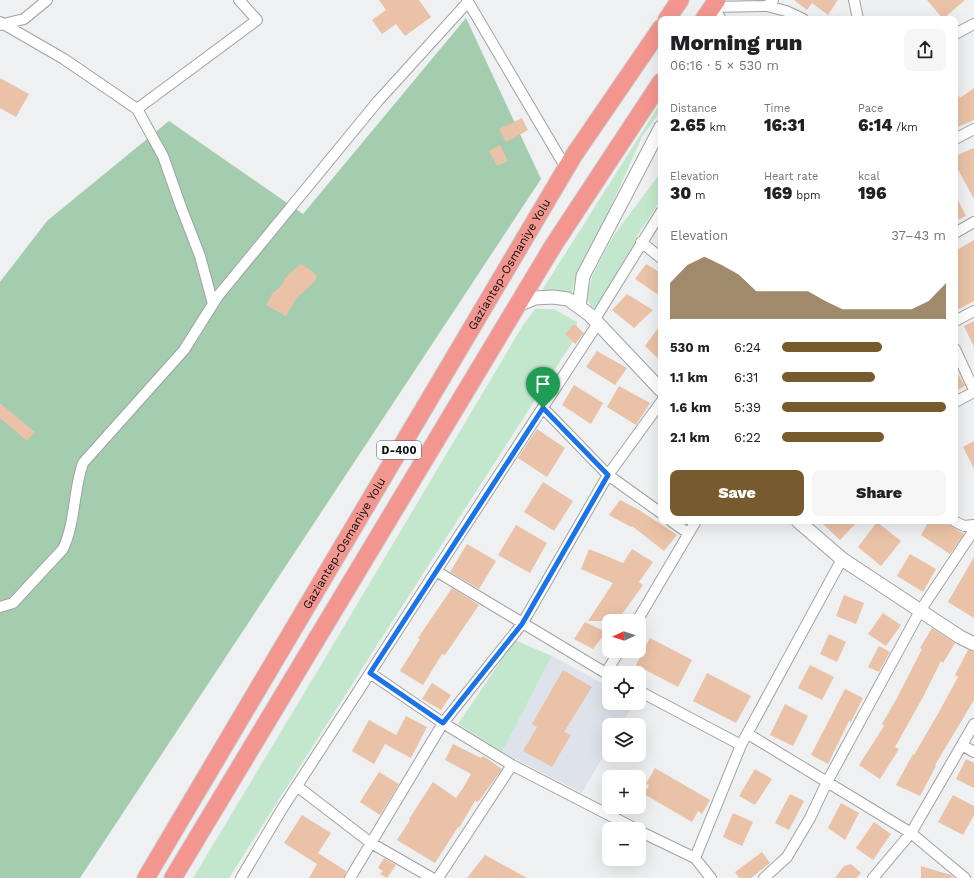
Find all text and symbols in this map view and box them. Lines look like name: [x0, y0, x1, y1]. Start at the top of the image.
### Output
button: share: [904, 29, 946, 71]
text: Morning run: [670, 30, 802, 55]
text: 06:16 · 5 × 530 m: [670, 58, 779, 73]
text: Distance: [670, 102, 717, 115]
text: Time: [764, 102, 790, 115]
text: Pace: [858, 102, 883, 115]
text: 2.65: [670, 115, 706, 135]
text: 16:31: [764, 115, 805, 135]
text: 6:14: [858, 115, 892, 135]
text: km: [706, 121, 726, 134]
text: /km: [892, 121, 918, 134]
text: Elevation: [670, 170, 719, 183]
text: Heart rate: [764, 170, 818, 183]
text: kcal: [858, 170, 880, 183]
text: 30: [670, 183, 691, 203]
text: 169: [764, 183, 793, 203]
text: 196: [858, 183, 887, 203]
text: m: [691, 189, 705, 202]
text: bpm: [793, 189, 821, 202]
street label: Gaziantep-Osmaniye Yolu: [465, 196, 553, 333]
text: Elevation: [670, 228, 728, 243]
text: 37–43 m: [891, 228, 946, 243]
text: 530 m: [670, 340, 710, 355]
text: 6:24: [734, 340, 761, 355]
pin: [526, 367, 560, 408]
text: 1.1 km: [670, 370, 708, 385]
text: 6:31: [734, 370, 758, 385]
icon: arrive: [532, 373, 554, 395]
text: 1.6 km: [670, 400, 711, 415]
text: 5:39: [734, 400, 761, 415]
text: 2.1 km: [670, 430, 710, 445]
text: 6:22: [734, 430, 761, 445]
road number: D-400: [377, 441, 421, 459]
button: Save: [670, 470, 804, 516]
button: Share: [812, 470, 946, 516]
street label: Gaziantep-Osmaniye Yolu: [300, 475, 388, 611]
north arrow: [602, 614, 646, 658]
map controls: [602, 614, 646, 866]
button: locate: [602, 666, 646, 710]
button: layers: [602, 718, 646, 762]
button: +: [602, 770, 646, 814]
button: −: [602, 822, 646, 866]

